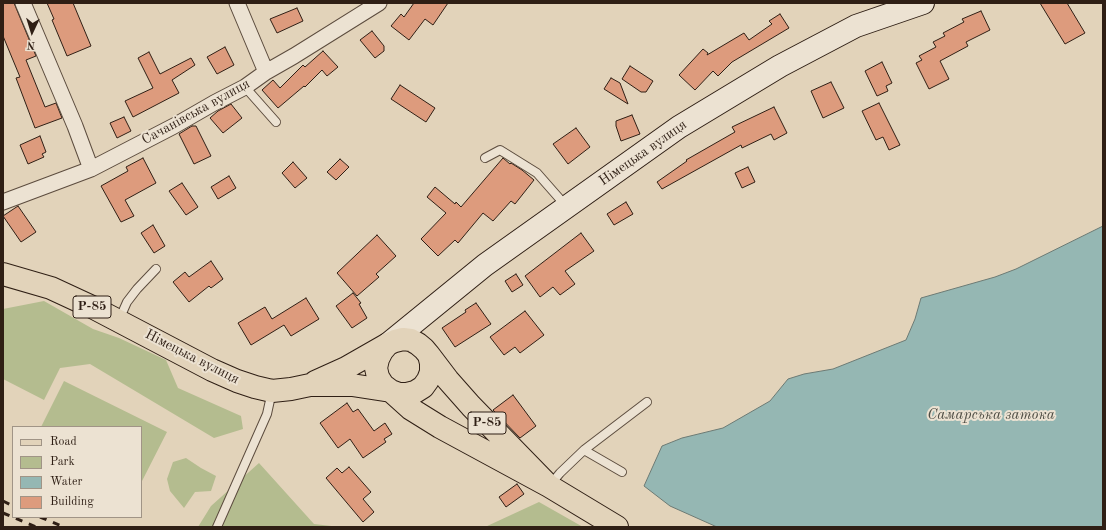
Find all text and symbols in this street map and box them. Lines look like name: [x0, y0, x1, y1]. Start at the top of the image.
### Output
north arrow: [12, 12, 52, 52]
text: N: [27, 39, 36, 50]
street label: Сачанівська вулиця: [139, 75, 253, 149]
street label: Німецька вулиця: [596, 116, 690, 190]
road number: Р-85: [73, 296, 111, 318]
street label: Німецька вулиця: [142, 326, 242, 388]
water label: Самарська затока: [927, 406, 1055, 424]
road number: Р-85: [468, 412, 506, 434]
legend: [12, 426, 142, 518]
text: Road: [50, 436, 77, 448]
text: Park: [50, 456, 75, 468]
text: Water: [50, 476, 82, 488]
text: Building: [50, 496, 94, 508]

